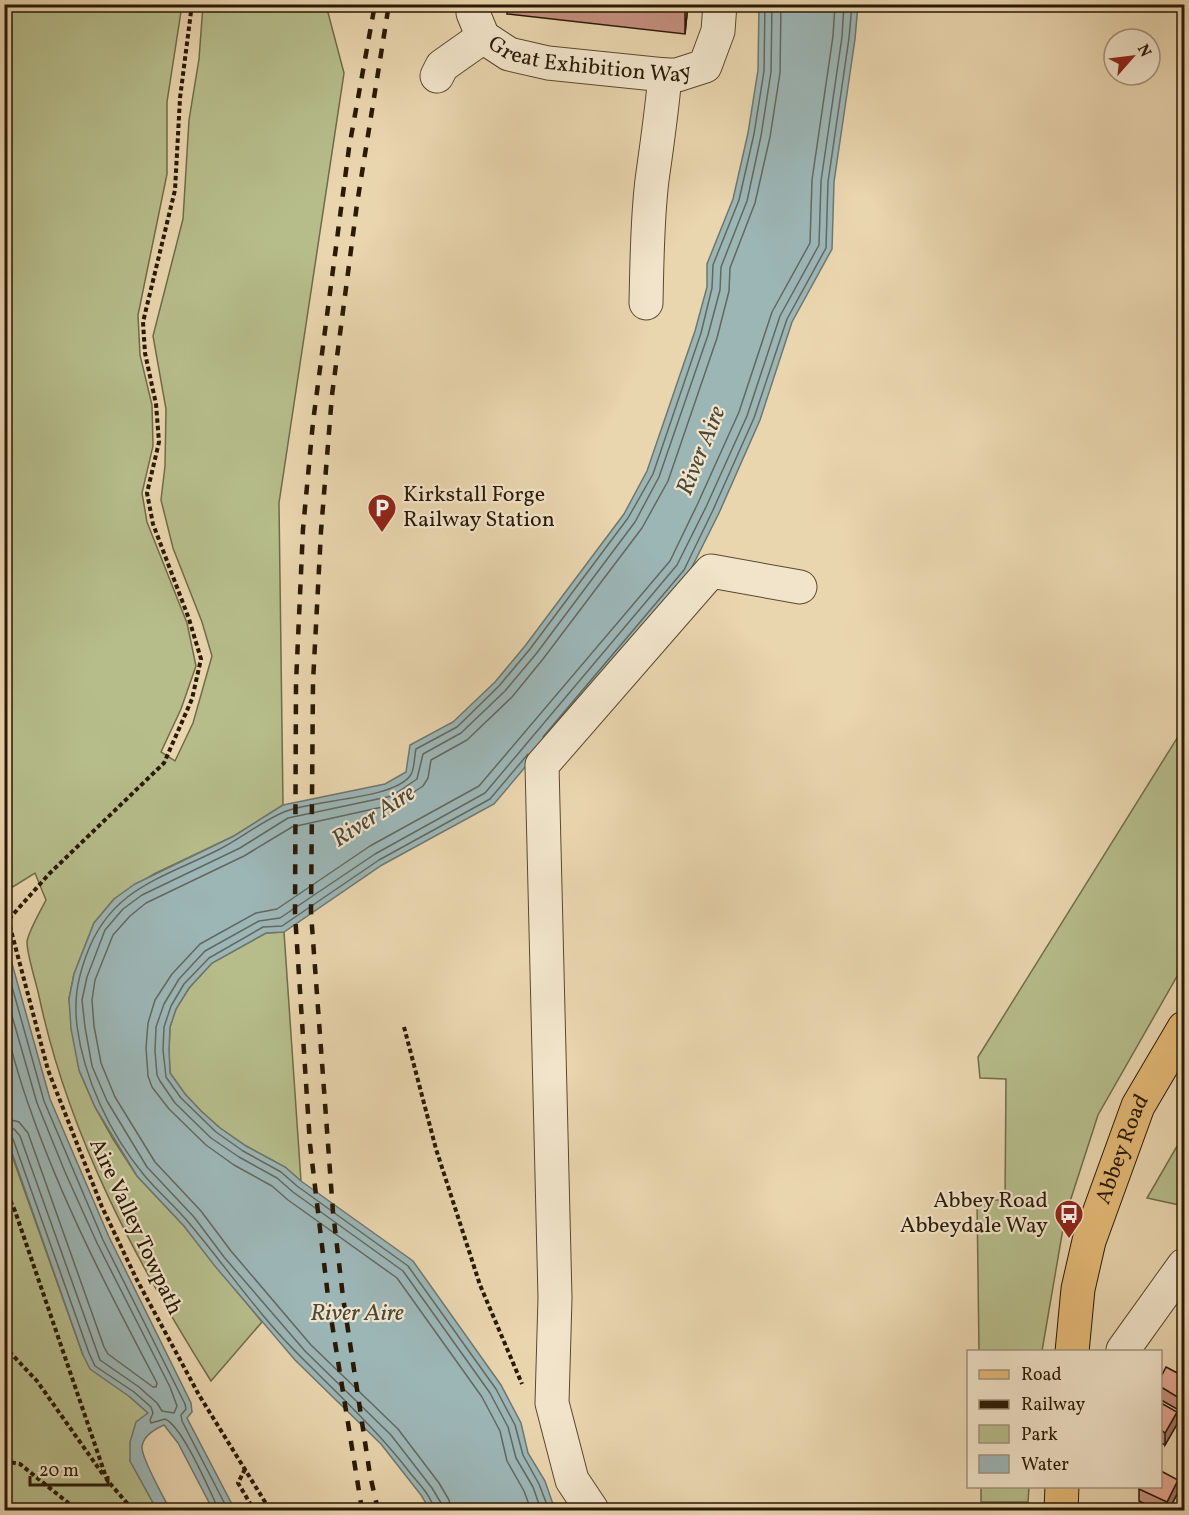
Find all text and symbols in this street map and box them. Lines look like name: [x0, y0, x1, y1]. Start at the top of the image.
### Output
north arrow: [1102, 27, 1162, 87]
street label: Great Exhibition Way: [481, 29, 696, 91]
text: N: [1131, 41, 1156, 62]
water label: River Aire: [669, 401, 735, 501]
place label: Kirkstall Forge Railway Station: [403, 480, 555, 536]
parking icon: Kirkstall Forge Railway Station: [366, 492, 398, 534]
water label: River Aire: [326, 777, 423, 857]
street label: Abbey Road: [1088, 1088, 1157, 1209]
street label: Aire Valley Towpath: [80, 1134, 190, 1320]
place label: Abbey Road Abbeydale Way: [900, 1186, 1048, 1242]
bus stop icon: Abbey Road Abbeydale Way: [1053, 1198, 1085, 1240]
water label: River Aire: [310, 1297, 404, 1331]
legend: [967, 1350, 1162, 1488]
text: Road: [1021, 1363, 1062, 1388]
text: Railway: [1021, 1393, 1085, 1418]
text: Park: [1021, 1423, 1058, 1448]
scale bar: [30, 1449, 108, 1487]
text: Water: [1021, 1453, 1069, 1478]
text: 20 m: [39, 1459, 79, 1484]

